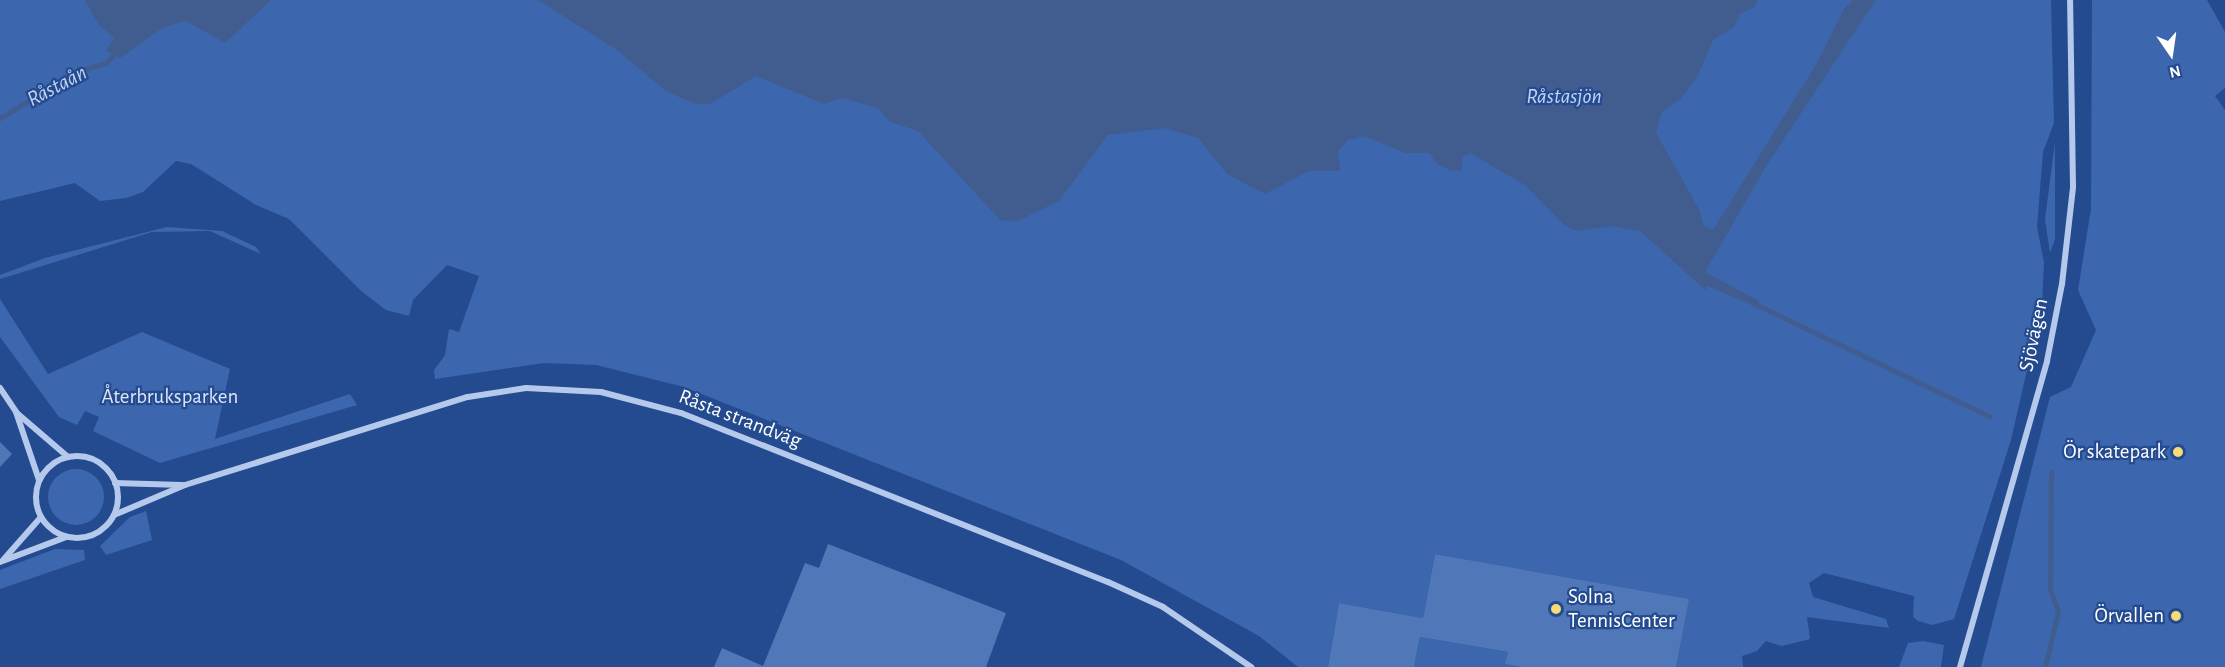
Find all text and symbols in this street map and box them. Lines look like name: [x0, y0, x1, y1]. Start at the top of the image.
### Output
north arrow: [2141, 24, 2201, 84]
water label: Råstaån: [23, 59, 91, 113]
text: N: [2168, 62, 2182, 81]
water label: Råstasjön: [1526, 84, 1602, 110]
street label: Sjövägen: [2014, 296, 2054, 374]
park label: Återbruksparken: [102, 384, 238, 410]
street label: Råsta strandväg: [675, 384, 805, 454]
place label: Ör skatepark: [2063, 439, 2166, 465]
marker: Ör skatepark: [2171, 445, 2185, 459]
place label: Solna TennisCenter: [1568, 584, 1675, 634]
marker: Solna TennisCenter: [1549, 602, 1563, 616]
place label: Örvallen: [2094, 603, 2164, 629]
marker: Örvallen: [2169, 609, 2183, 623]

